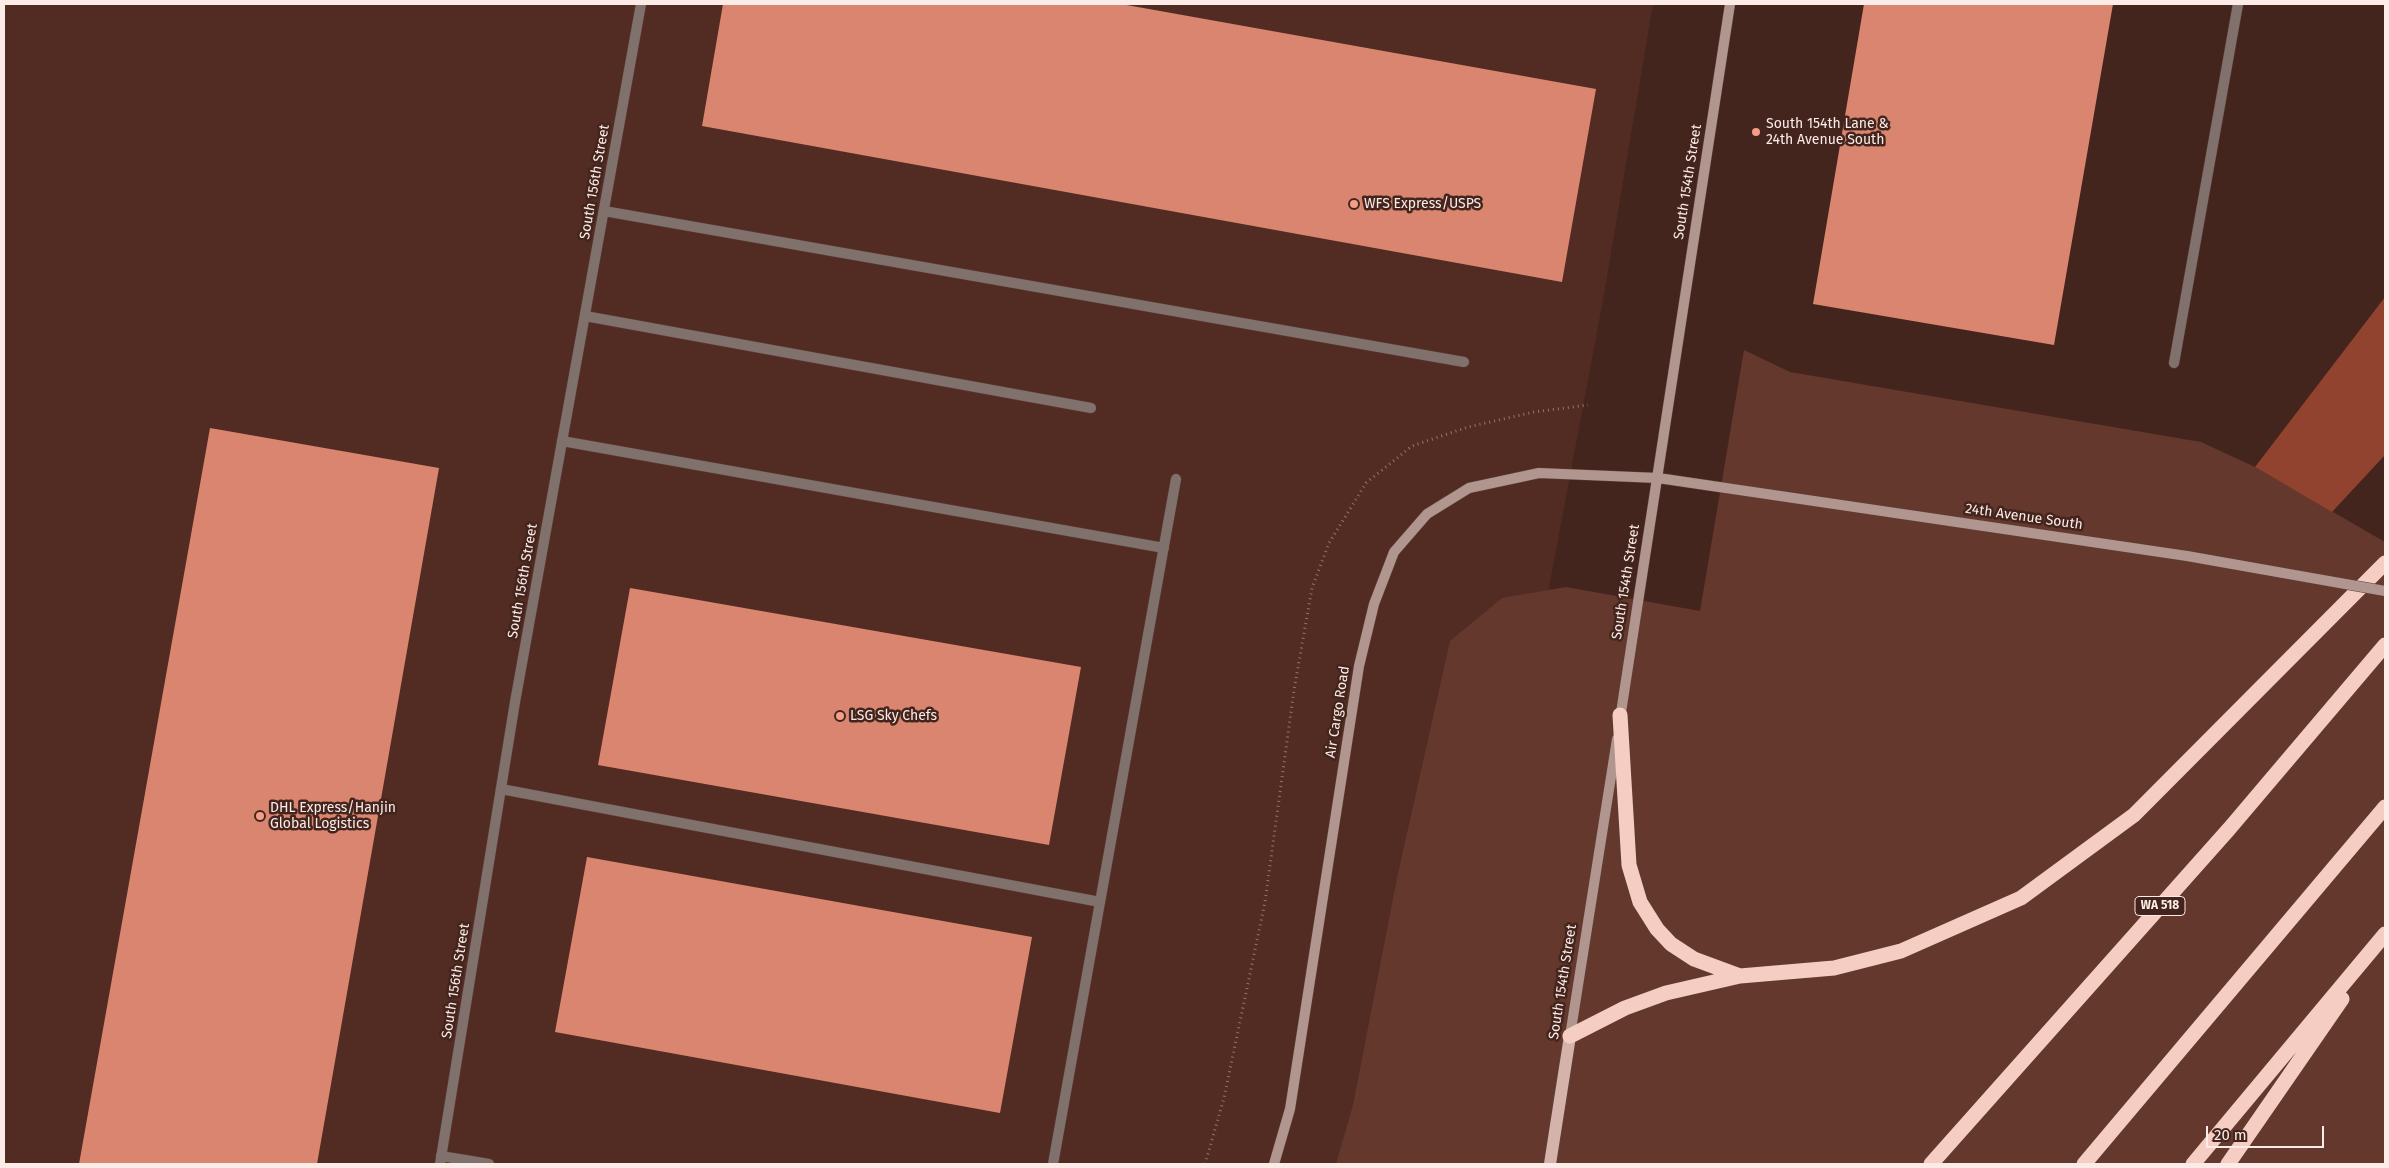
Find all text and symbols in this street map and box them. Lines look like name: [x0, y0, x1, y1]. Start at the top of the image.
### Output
place label: South 154th Lane & 24th Avenue South: [1766, 116, 1889, 148]
street label: South 156th Street: [577, 123, 613, 241]
street label: South 154th Street: [1671, 123, 1705, 241]
marker: South 154th Lane & 24th Avenue South: [1750, 126, 1762, 138]
place label: WFS Express/USPS: [1364, 196, 1481, 212]
marker: WFS Express/USPS: [1348, 198, 1360, 210]
street label: 24th Avenue South: [1964, 500, 2084, 534]
street label: South 156th Street: [505, 522, 541, 640]
street label: South 154th Street: [1609, 523, 1643, 641]
street label: Air Cargo Road: [1322, 665, 1354, 759]
place label: LSG Sky Chefs: [850, 708, 937, 724]
marker: LSG Sky Chefs: [834, 710, 846, 722]
place label: DHL Express/Hanjin Global Logistics: [270, 800, 396, 832]
marker: DHL Express/Hanjin Global Logistics: [254, 810, 266, 822]
road number: WA 518: [2135, 896, 2185, 916]
street label: South 156th Street: [439, 922, 473, 1040]
street label: South 154th Street: [1546, 923, 1580, 1041]
scale bar: [2209, 1116, 2326, 1148]
text: 20 m: [2214, 1126, 2247, 1144]

